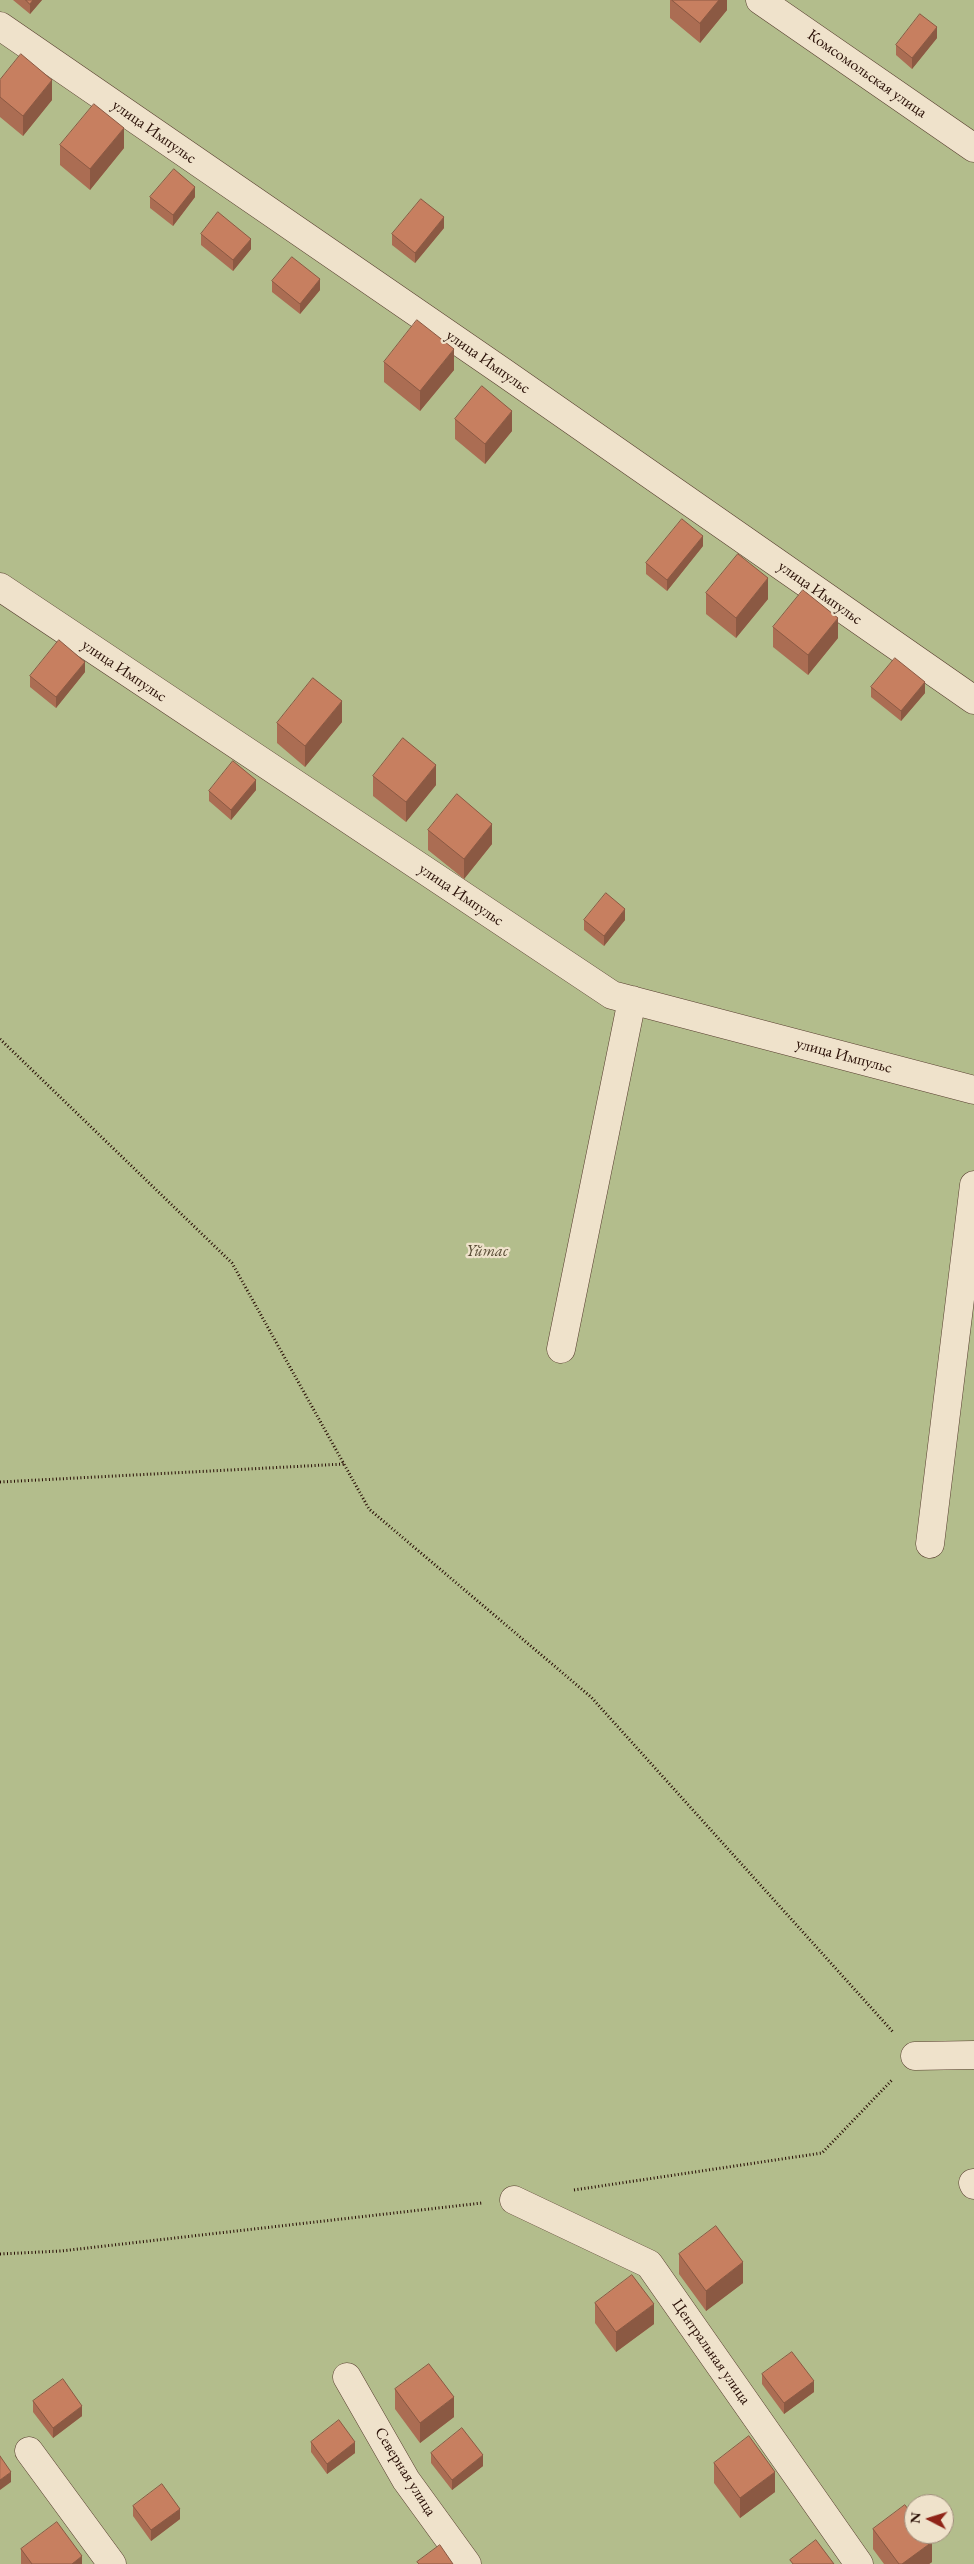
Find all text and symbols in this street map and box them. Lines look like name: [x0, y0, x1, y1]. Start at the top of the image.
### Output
street label: Комсомольская улица: [804, 26, 930, 122]
street label: улица Импульс: [108, 96, 200, 168]
street label: улица Импульс: [442, 326, 534, 398]
street label: улица Импульс: [774, 557, 866, 629]
street label: улица Импульс: [78, 635, 170, 707]
street label: улица Импульс: [415, 859, 507, 931]
street label: улица Импульс: [794, 1034, 894, 1078]
park label: Үйтас: [466, 1242, 508, 1262]
street label: Центральная улица: [667, 2296, 755, 2408]
street label: Северная улица: [370, 2424, 440, 2520]
north arrow: [904, 2494, 954, 2544]
text: N: [906, 2511, 925, 2524]

